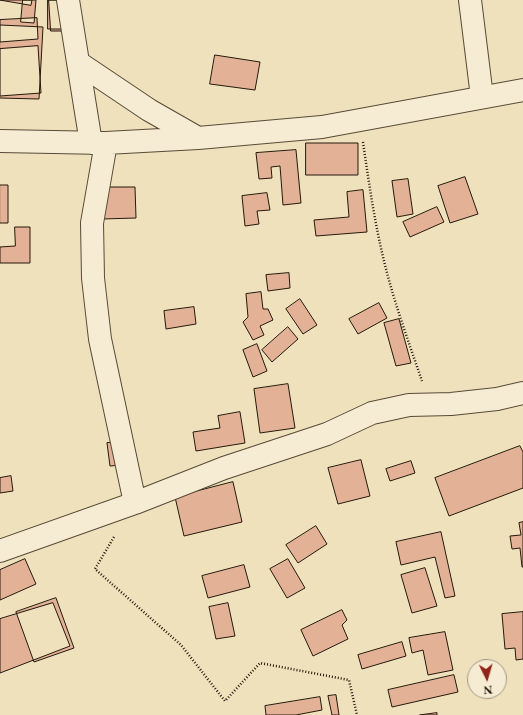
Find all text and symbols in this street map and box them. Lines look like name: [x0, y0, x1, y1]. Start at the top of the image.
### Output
north arrow: [467, 659, 507, 699]
text: N: [483, 683, 493, 697]

